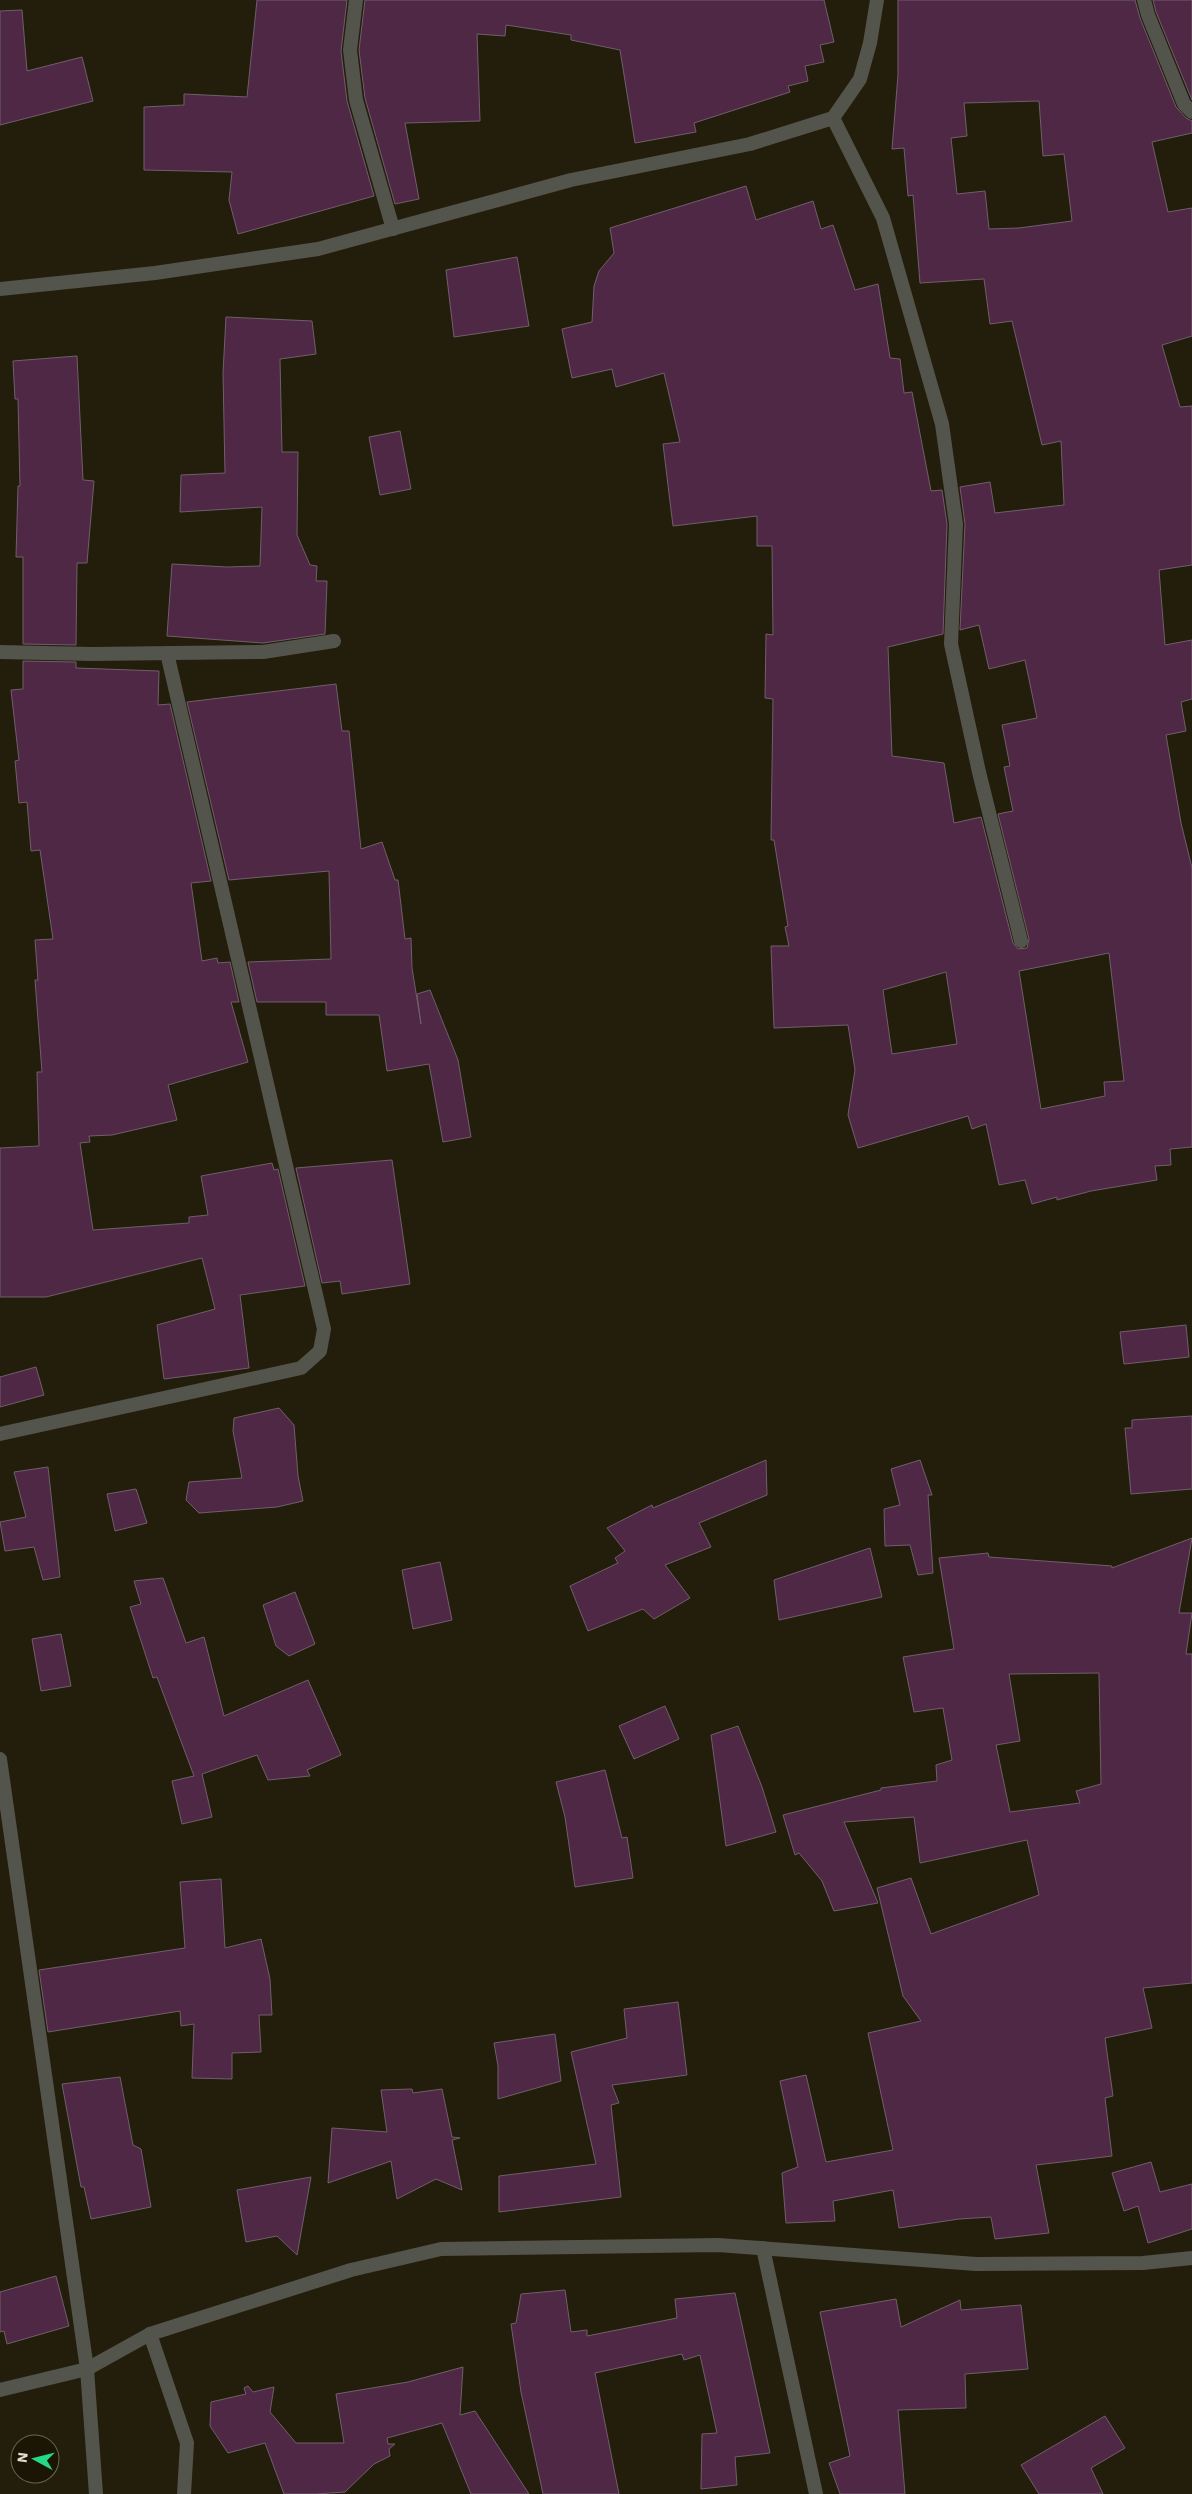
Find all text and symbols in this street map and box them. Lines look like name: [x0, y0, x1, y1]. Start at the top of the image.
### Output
north arrow: [10, 2434, 60, 2484]
text: N: [14, 2451, 31, 2464]

